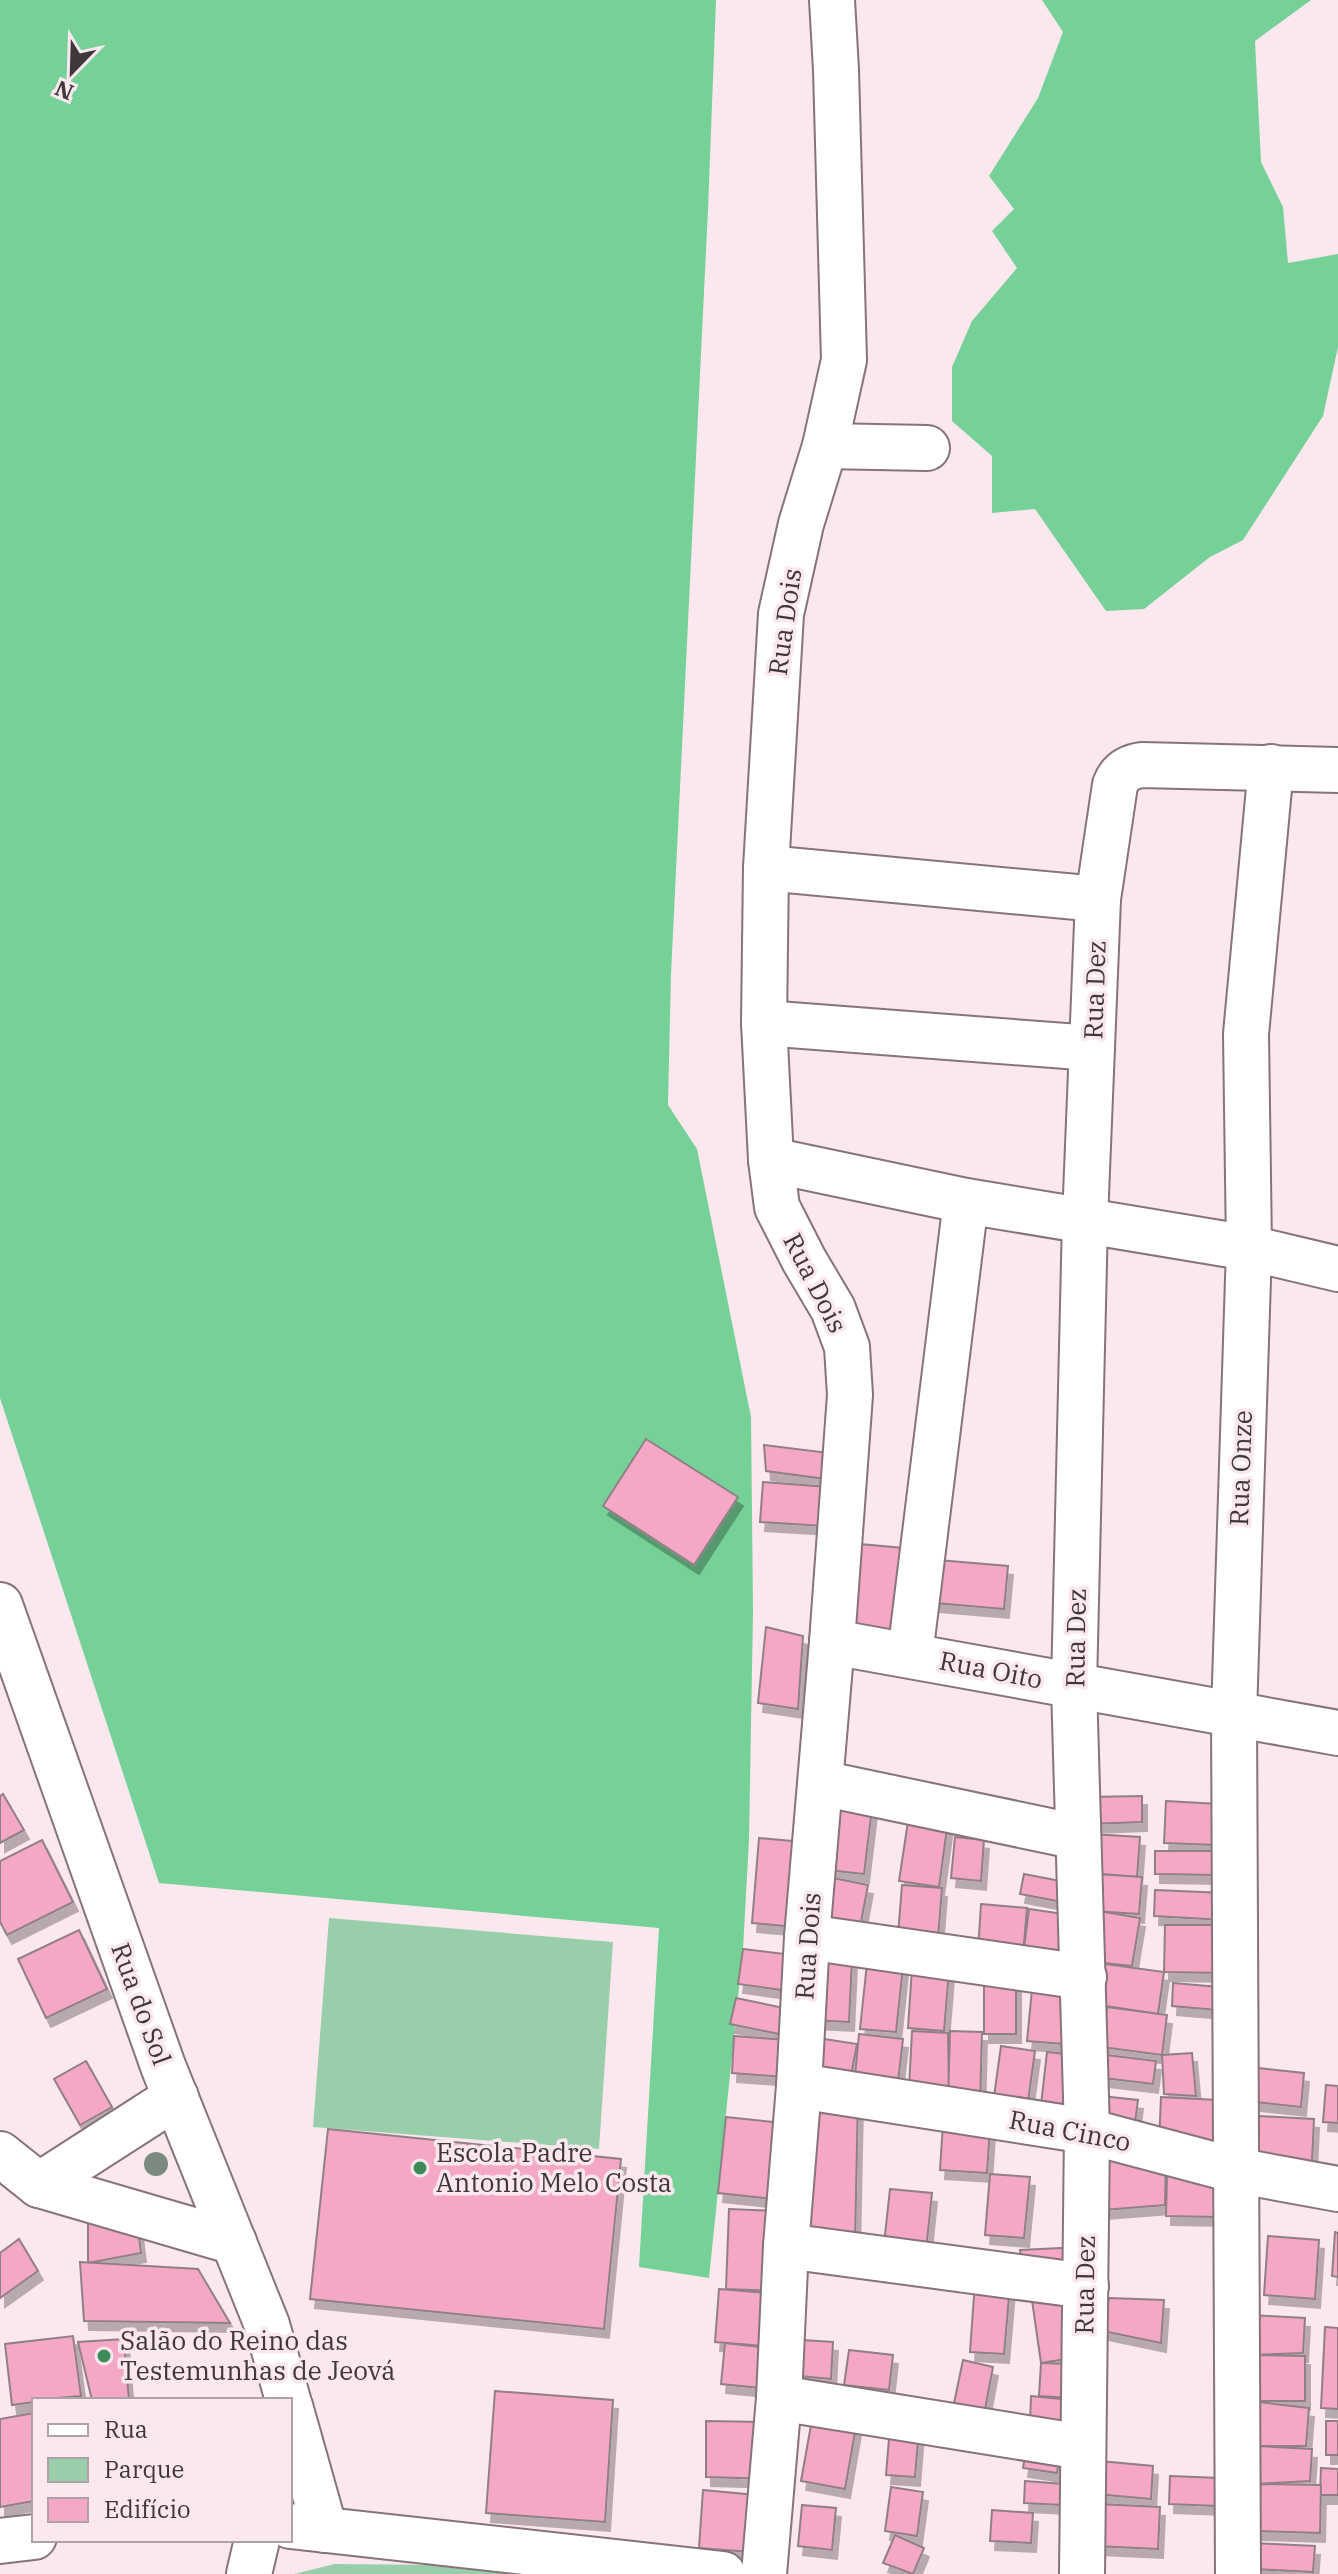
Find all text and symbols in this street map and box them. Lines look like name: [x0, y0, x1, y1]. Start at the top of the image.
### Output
north arrow: [32, 32, 112, 112]
text: N: [50, 74, 78, 108]
street label: Rua Dois: [760, 566, 808, 677]
street label: Rua Dez: [1075, 940, 1113, 1040]
street label: Rua Dois: [776, 1227, 855, 1338]
street label: Rua Onze: [1221, 1410, 1259, 1526]
street label: Rua Dez: [1057, 1588, 1093, 1688]
street label: Rua Oito: [937, 1642, 1046, 1696]
street label: Rua Dois: [786, 1891, 828, 2001]
street label: Rua do Sol: [104, 1938, 180, 2070]
street label: Rua Cinco: [1006, 2102, 1134, 2158]
place label: Escola Padre Antonio Melo Costa: [436, 2135, 672, 2199]
marker: Escola Padre Antonio Melo Costa: [411, 2159, 429, 2177]
street label: Rua Dez: [1066, 2235, 1102, 2335]
place label: Salão do Reino das Testemunhas de Jeová: [120, 2323, 395, 2387]
marker: Salão do Reino das Testemunhas de Jeová: [95, 2347, 113, 2365]
legend: [32, 2398, 292, 2542]
text: Rua: [104, 2413, 148, 2445]
text: Parque: [104, 2453, 184, 2485]
text: Edifício: [104, 2493, 191, 2525]

